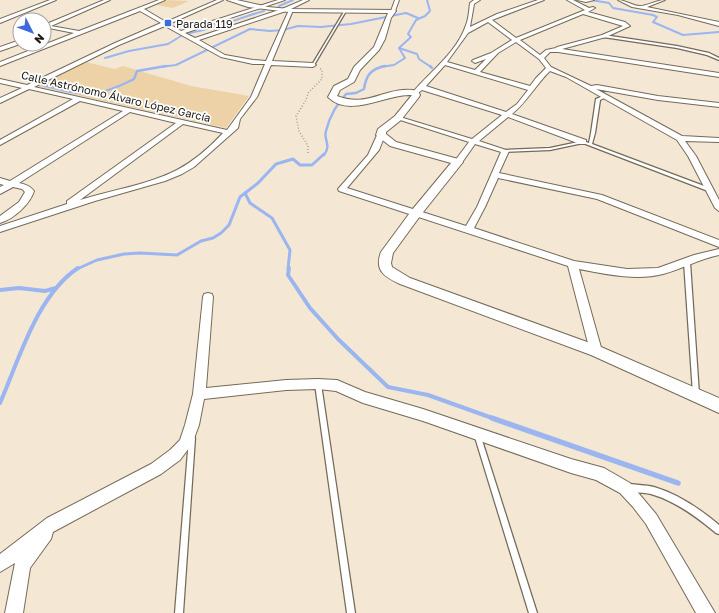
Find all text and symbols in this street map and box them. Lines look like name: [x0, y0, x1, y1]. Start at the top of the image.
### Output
north arrow: [12, 12, 52, 52]
place label: Parada 119: [176, 17, 233, 30]
marker: Parada 119: [163, 18, 173, 28]
text: N: [32, 32, 47, 46]
street label: Calle Astrónomo Álvaro López García: [20, 68, 212, 124]

